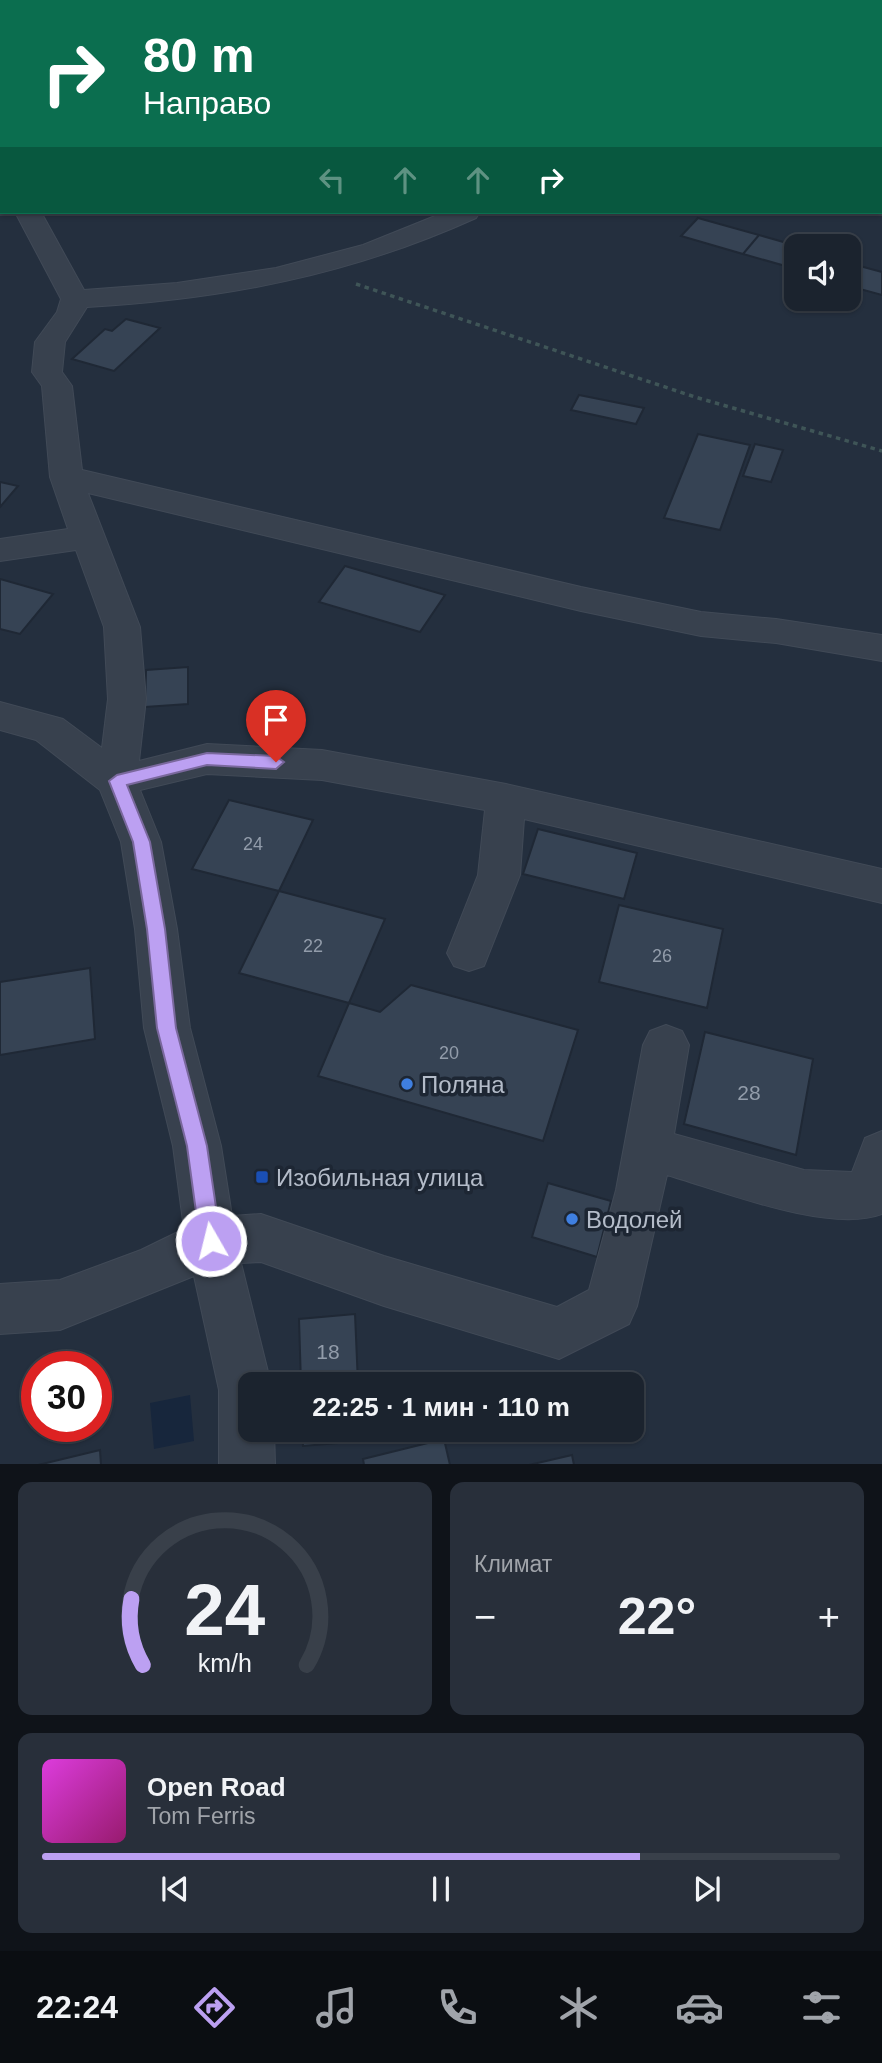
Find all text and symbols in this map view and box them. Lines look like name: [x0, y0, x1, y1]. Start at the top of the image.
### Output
icon: right: [28, 28, 119, 119]
text: 80 m: [143, 28, 255, 82]
text: Направо: [143, 85, 271, 121]
icon: left: [313, 161, 351, 199]
icon: ahead: [386, 161, 424, 199]
icon: ahead: [459, 161, 497, 199]
icon: right: [532, 161, 570, 199]
map controls: [784, 234, 861, 311]
button: sound: [784, 234, 861, 311]
pin: [246, 690, 306, 762]
icon: arrive: [257, 701, 295, 739]
house number: 24: [243, 834, 263, 854]
house number: 22: [303, 936, 323, 956]
house number: 26: [652, 946, 672, 966]
house number: 20: [439, 1043, 459, 1063]
place label: Поляна: [421, 1071, 505, 1098]
marker: Поляна: [399, 1076, 415, 1092]
house number: 28: [737, 1081, 761, 1104]
place label: Изобильная улица: [276, 1164, 484, 1191]
marker: Изобильная улица: [254, 1169, 270, 1185]
position arrow: [174, 1204, 248, 1278]
place label: Водолей: [586, 1206, 682, 1233]
marker: Водолей: [564, 1211, 580, 1227]
house number: 18: [316, 1340, 340, 1363]
speed limit sign: 30: [21, 1351, 112, 1442]
text: 22:25 · 1 мин · 110 m: [312, 1392, 570, 1422]
text: Климат: [474, 1551, 552, 1577]
text: 24: [185, 1569, 266, 1650]
text: 22°: [618, 1587, 696, 1645]
text: −: [474, 1596, 496, 1638]
text: +: [818, 1596, 840, 1638]
text: km/h: [198, 1648, 252, 1676]
text: Open Road: [147, 1772, 286, 1802]
text: Tom Ferris: [147, 1803, 256, 1829]
icon: previous: [156, 1870, 194, 1908]
icon: pause: [422, 1870, 460, 1908]
icon: next: [688, 1870, 726, 1908]
icon: directions: [190, 1983, 239, 2032]
icon: music: [312, 1983, 361, 2032]
icon: phone: [433, 1983, 482, 2032]
icon: climate: [554, 1983, 603, 2032]
icon: car: [675, 1983, 724, 2032]
icon: filters: [797, 1983, 846, 2032]
text: 22:24: [36, 1989, 118, 2025]

